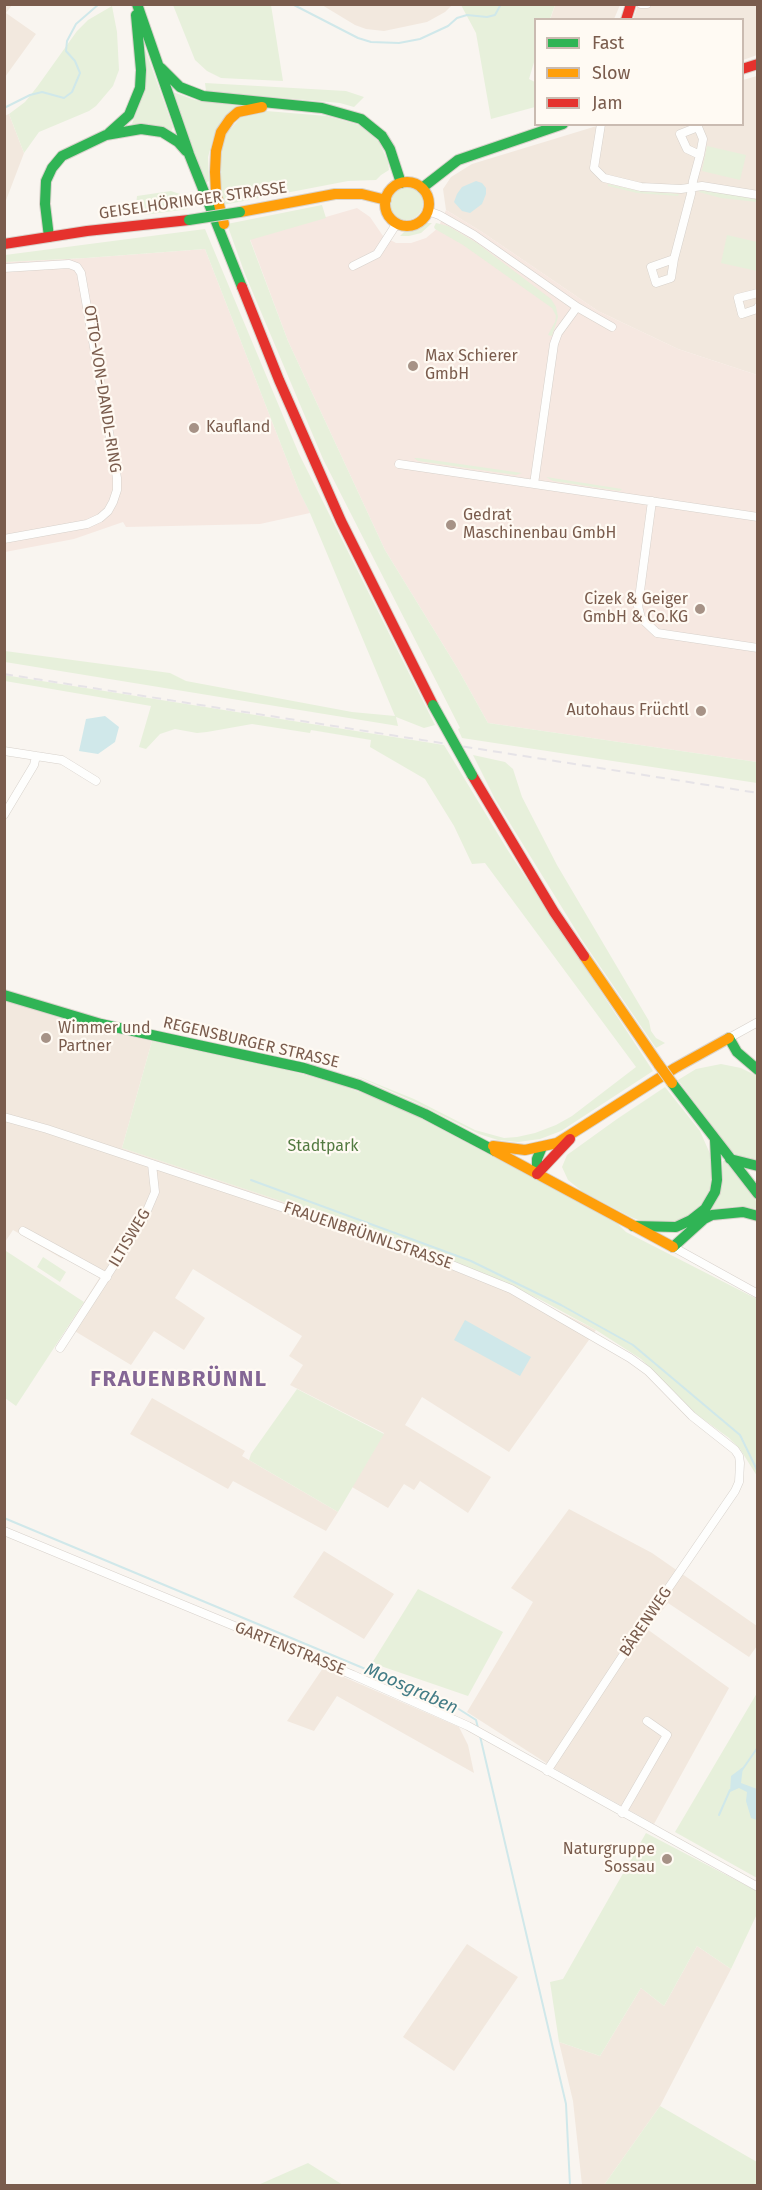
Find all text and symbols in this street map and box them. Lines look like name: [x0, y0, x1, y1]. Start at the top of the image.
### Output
legend: [534, 18, 744, 126]
text: Fast: [592, 32, 624, 54]
text: Slow: [592, 62, 630, 84]
text: Jam: [592, 92, 623, 114]
street label: GEISELHÖRINGER STRASSE: [98, 178, 288, 224]
street label: OTTO-VON-DANDL-RING: [79, 304, 125, 474]
place label: Max Schierer GmbH: [425, 347, 518, 385]
marker: Max Schierer GmbH: [406, 359, 420, 373]
place label: Kaufland: [206, 418, 270, 438]
marker: Kaufland: [187, 421, 201, 435]
place label: Gedrat Maschinenbau GmbH: [463, 506, 616, 544]
marker: Gedrat Maschinenbau GmbH: [444, 518, 458, 532]
place label: Cizek & Geiger GmbH & Co.KG: [583, 590, 688, 628]
marker: Cizek & Geiger GmbH & Co.KG: [693, 602, 707, 616]
place label: Autohaus Früchtl: [566, 701, 689, 721]
marker: Autohaus Früchtl: [694, 704, 708, 718]
street label: REGENSBURGER STRASSE: [161, 1013, 341, 1073]
place label: Wimmer und Partner: [58, 1019, 151, 1057]
marker: Wimmer und Partner: [39, 1031, 53, 1045]
park label: Stadtpark: [288, 1137, 358, 1157]
street label: FRAUENBRÜNNLSTRASSE: [281, 1198, 455, 1274]
street label: ILTISWEG: [105, 1205, 155, 1271]
district label: FRAUENBRÜNNL: [90, 1367, 268, 1393]
street label: BÄRENWEG: [616, 1584, 676, 1660]
street label: GARTENSTRASSE: [232, 1618, 348, 1680]
water label: Moosgraben: [361, 1659, 461, 1719]
place label: Naturgruppe Sossau: [563, 1840, 655, 1878]
marker: Naturgruppe Sossau: [660, 1852, 674, 1866]

